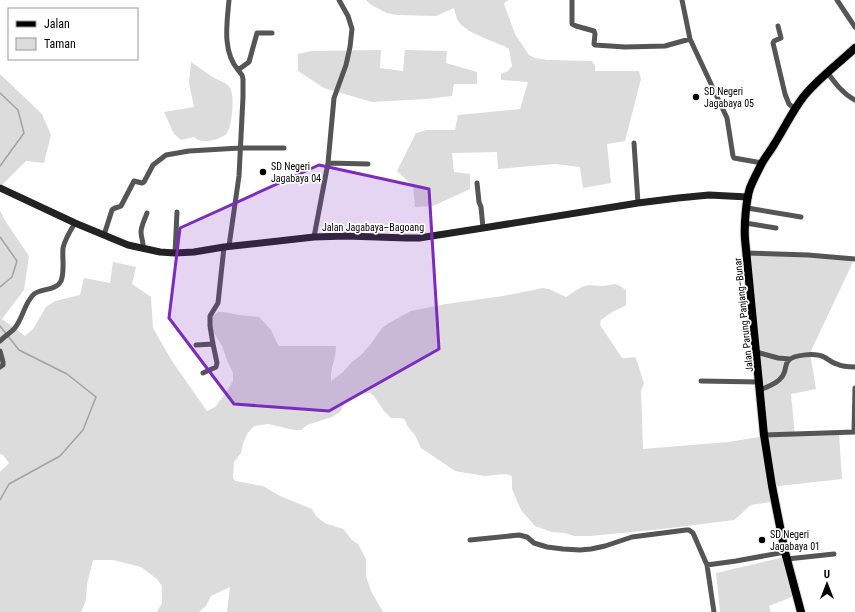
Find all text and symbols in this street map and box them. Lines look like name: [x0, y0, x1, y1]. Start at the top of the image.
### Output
legend: [8, 8, 138, 60]
text: Jalan: [44, 17, 70, 31]
text: Taman: [44, 37, 76, 51]
place label: SD Negeri Jagabaya 05: [704, 86, 754, 109]
marker: SD Negeri Jagabaya 05: [691, 92, 701, 102]
place label: SD Negeri Jagabaya 04: [271, 161, 321, 184]
marker: SD Negeri Jagabaya 04: [258, 167, 268, 177]
street label: Jalan Jagabaya–Bagoang: [322, 222, 424, 233]
street label: Jalan Parung Panjang–Bunar: [732, 257, 755, 373]
place label: SD Negeri Jagabaya 01: [770, 529, 820, 552]
marker: SD Negeri Jagabaya 01: [757, 535, 767, 545]
north arrow: [807, 564, 847, 604]
text: U: [824, 568, 830, 581]

